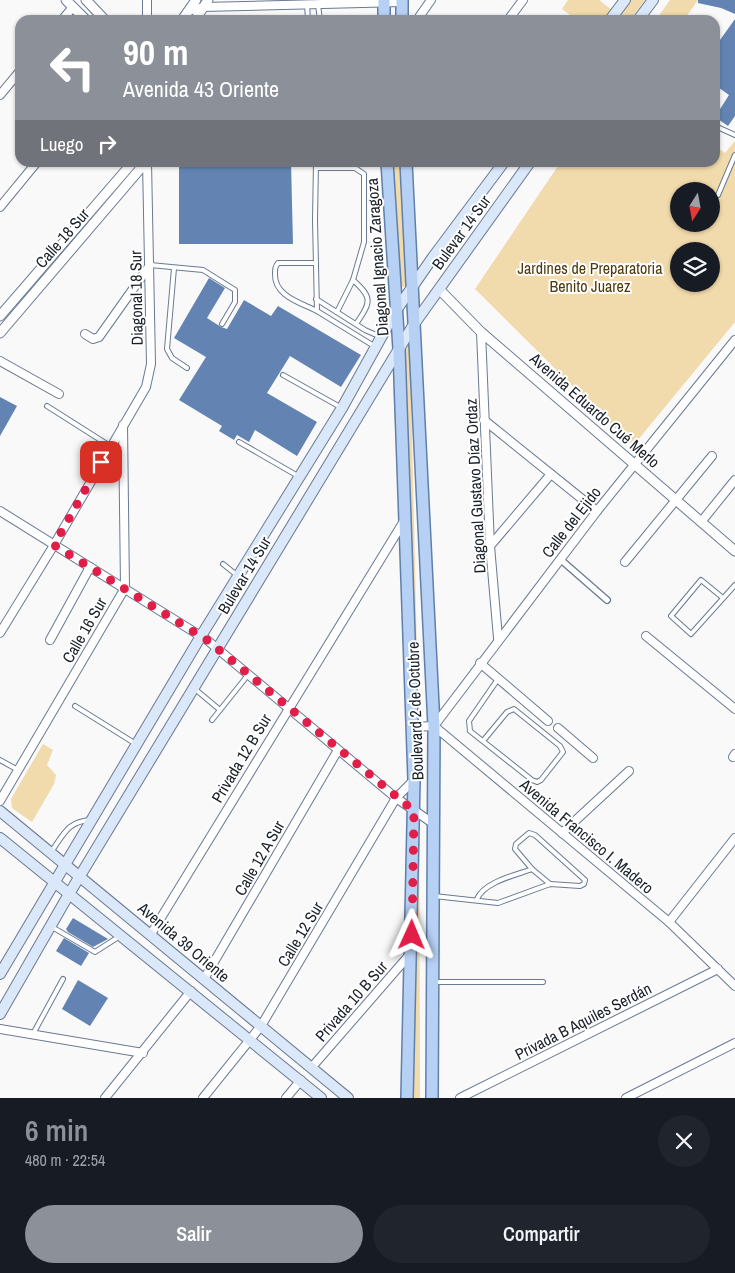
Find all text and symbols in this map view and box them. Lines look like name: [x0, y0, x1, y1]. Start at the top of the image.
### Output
text: 90 m: [123, 29, 188, 76]
icon: left: [40, 35, 105, 100]
text: Avenida 43 Oriente: [123, 74, 279, 104]
icon: right: [93, 130, 121, 158]
text: Luego: [40, 131, 83, 157]
street label: Diagonal Ignacio Zaragoza: [360, 177, 393, 337]
north arrow: [670, 182, 720, 232]
map controls: [670, 182, 720, 292]
street label: Bulevar 14 Sur: [427, 190, 496, 274]
street label: Calle 18 Sur: [30, 203, 94, 272]
button: layers: [670, 242, 720, 292]
street label: Diagonal 18 Sur: [124, 250, 148, 346]
park label: Jardines de Preparatoria Benito Juarez: [517, 257, 663, 297]
street label: Avenida Eduardo Cué Merlo: [525, 347, 665, 473]
street label: Diagonal Gustavo Díaz Ordaz: [459, 398, 491, 574]
pin: [80, 441, 122, 483]
icon: arrive: [87, 448, 115, 476]
street label: Calle del Ejido: [536, 482, 606, 562]
street label: Bulevar 14 Sur: [212, 532, 276, 618]
street label: Calle 16 Sur: [56, 593, 112, 667]
street label: Boulevard 2 de Octubre: [402, 641, 428, 781]
street label: Privada 12 B Sur: [206, 709, 276, 806]
street label: Avenida Francisco I. Madero: [515, 773, 659, 899]
street label: Calle 12 A Sur: [229, 816, 290, 900]
street label: Avenida 39 Oriente: [133, 896, 235, 987]
street label: Calle 12 Sur: [272, 897, 328, 971]
position arrow: [385, 908, 437, 960]
street label: Privada 10 B Sur: [310, 956, 392, 1046]
street label: Privada B Aquiles Serdán: [511, 977, 655, 1065]
text: 6 min: [25, 1110, 88, 1150]
button: close: [658, 1115, 710, 1167]
text: 480 m · 22:54: [25, 1149, 105, 1171]
button: Salir: [25, 1205, 363, 1263]
button: Compartir: [373, 1205, 710, 1263]

